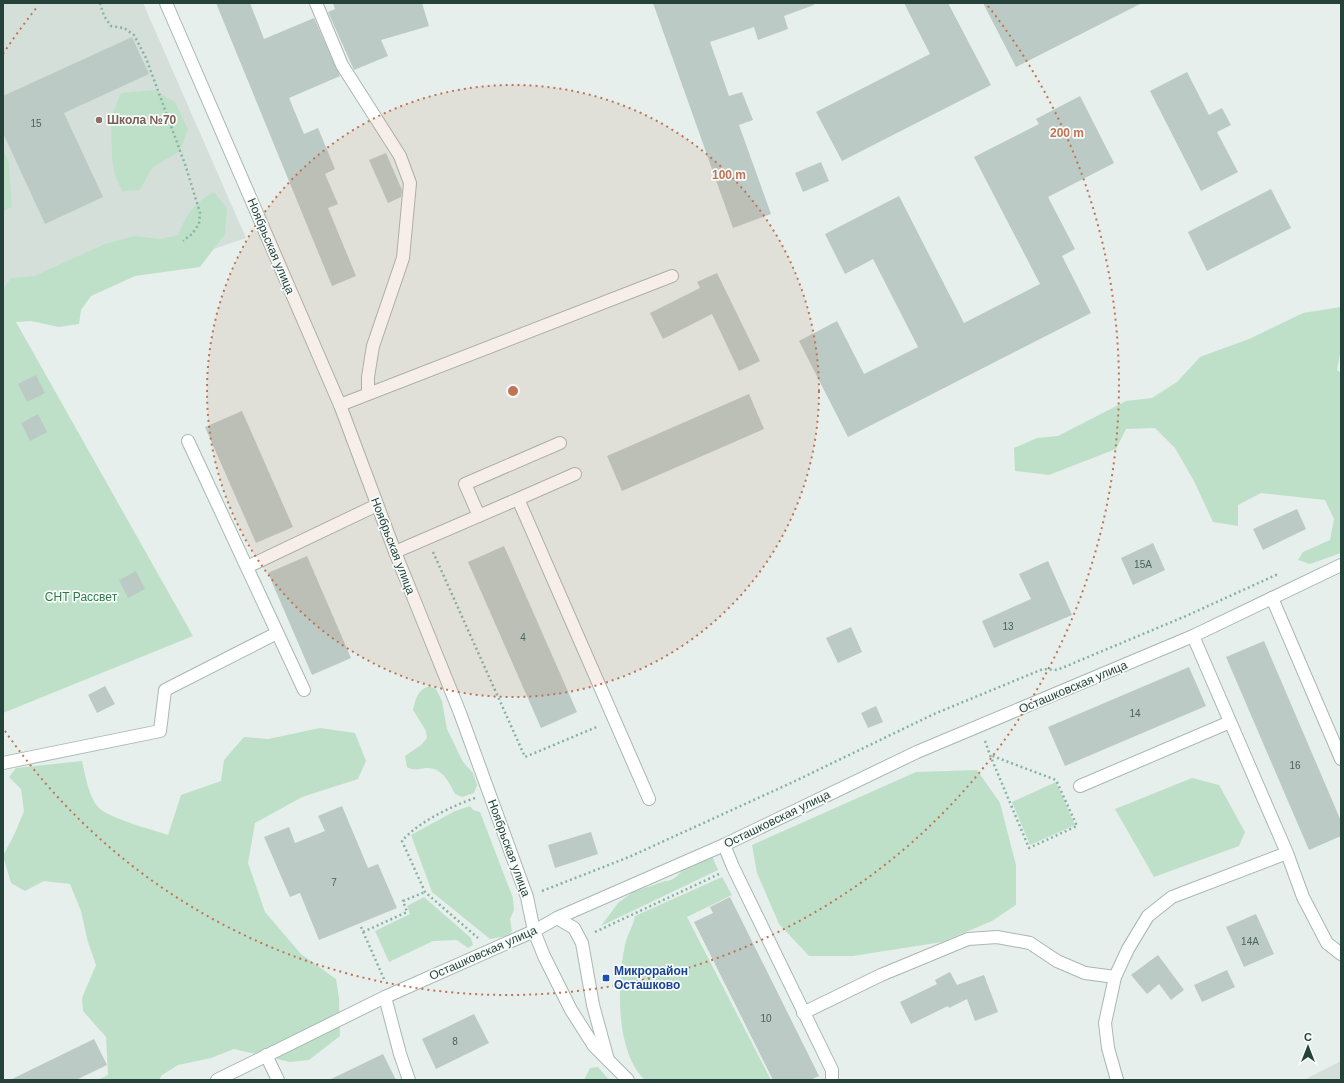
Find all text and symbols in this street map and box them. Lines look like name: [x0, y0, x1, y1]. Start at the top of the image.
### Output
place label: Школа №70: [107, 113, 177, 127]
marker: Школа №70: [94, 115, 104, 125]
house number: 15: [30, 118, 42, 129]
text: 200 m: [1050, 126, 1084, 140]
text: 100 m: [712, 168, 746, 182]
street label: Ноябрьская улица: [245, 196, 298, 296]
centre of rings: [506, 384, 520, 398]
street label: Ноябрьская улица: [368, 496, 418, 597]
house number: 15А: [1134, 559, 1152, 570]
park label: СНТ Рассвет: [45, 590, 118, 604]
house number: 13: [1002, 621, 1014, 632]
house number: 4: [520, 632, 526, 643]
street label: Осташковская улица: [1017, 658, 1130, 716]
house number: 14: [1129, 708, 1141, 719]
house number: 16: [1289, 760, 1301, 771]
street label: Осташковская улица: [722, 787, 833, 851]
street label: Ноябрьская улица: [485, 797, 533, 899]
house number: 7: [331, 877, 337, 888]
street label: Осташковская улица: [427, 923, 539, 983]
house number: 14А: [1241, 936, 1259, 947]
place label: Микрорайон Осташково: [614, 964, 688, 992]
marker: Микрорайон Осташково: [601, 973, 611, 983]
house number: 10: [760, 1013, 772, 1024]
north arrow: [1288, 1027, 1328, 1067]
text: С: [1304, 1031, 1312, 1043]
house number: 8: [452, 1036, 458, 1047]

